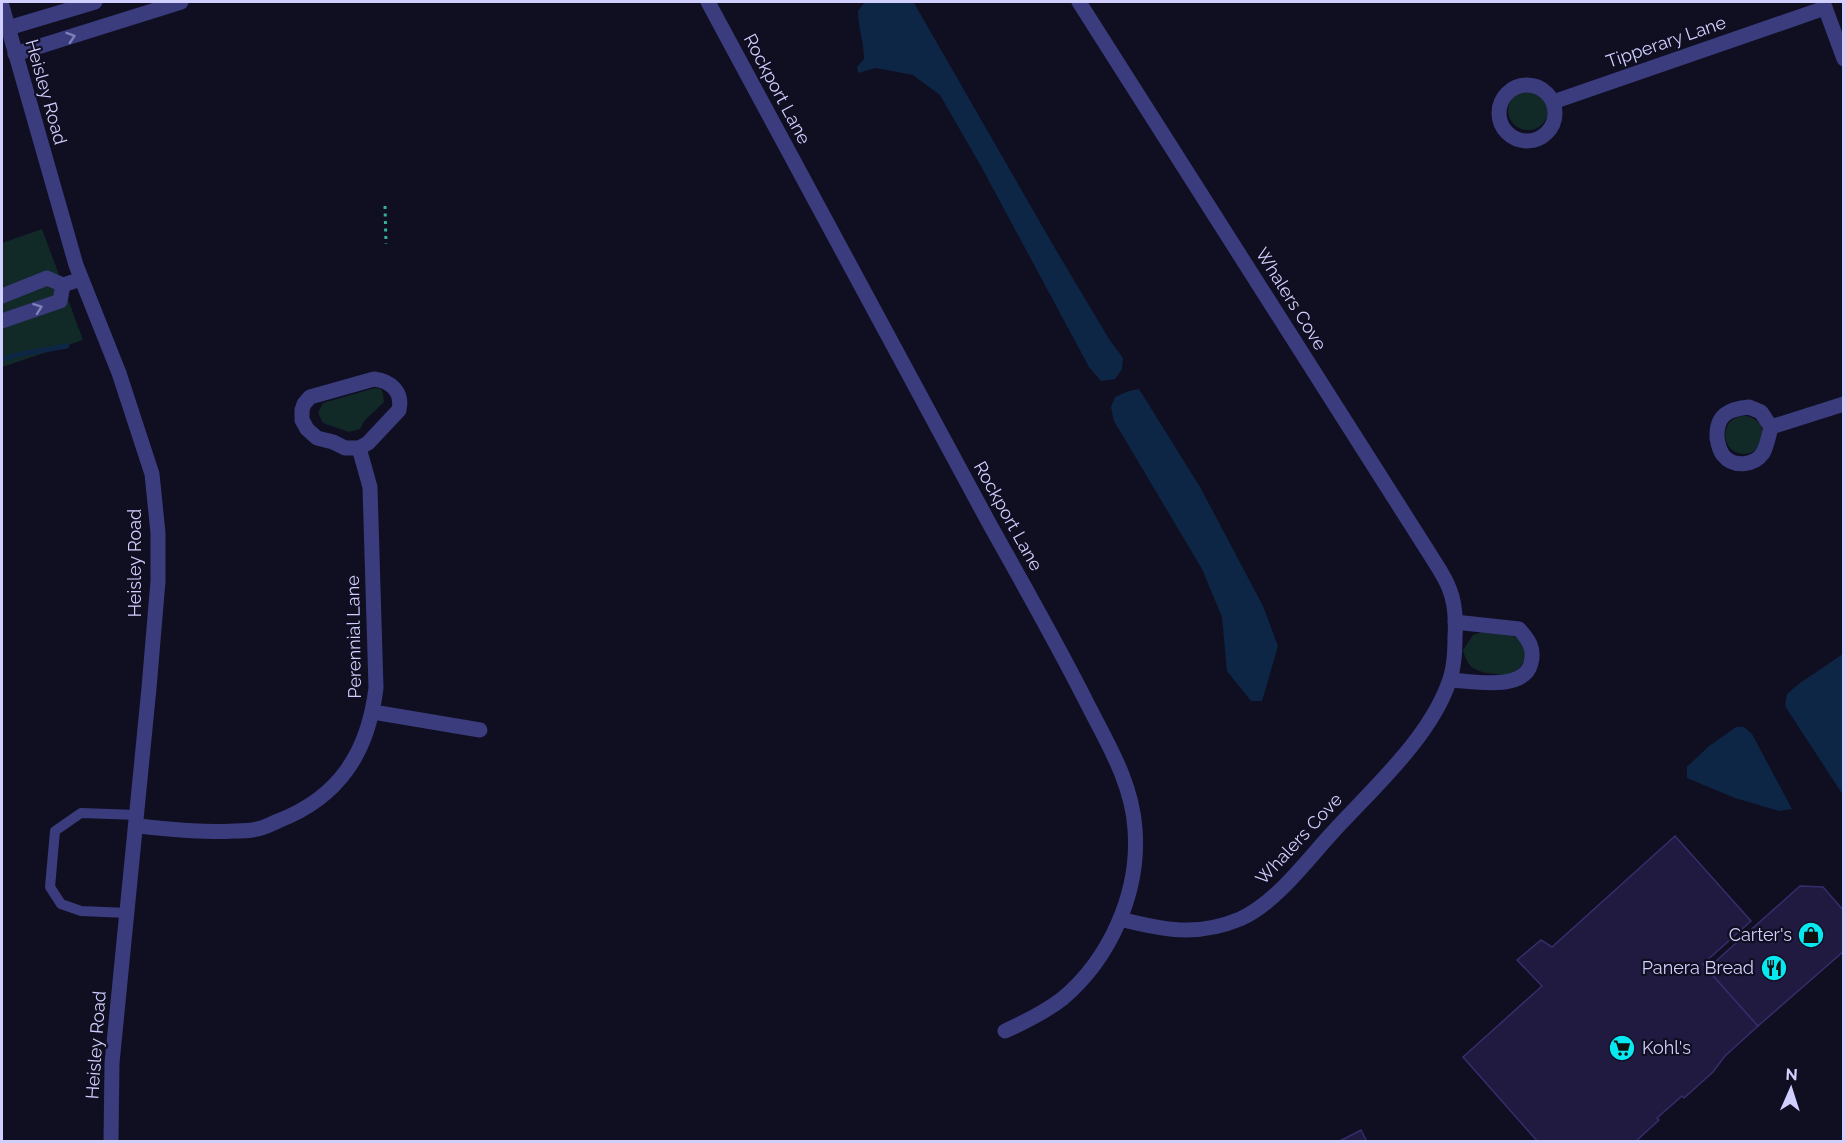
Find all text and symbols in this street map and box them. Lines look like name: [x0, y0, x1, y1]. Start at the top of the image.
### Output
street label: Tipperary Lane: [1603, 11, 1729, 72]
street label: Rockport Lane: [740, 30, 815, 148]
one-way arrow: [65, 32, 76, 44]
street label: Heisley Road: [21, 37, 72, 147]
street label: Whalers Cove: [1252, 244, 1331, 354]
one-way arrow: [32, 303, 43, 316]
street label: Rockport Lane: [970, 457, 1047, 574]
street label: Heisley Road: [124, 509, 145, 617]
street label: Perennial Lane: [342, 575, 365, 699]
street label: Whalers Cove: [1251, 788, 1346, 889]
shop icon: Carter's: [1796, 920, 1826, 950]
place label: Carter's: [1729, 924, 1792, 945]
restaurant icon: Panera Bread: [1759, 953, 1789, 983]
place label: Panera Bread: [1642, 957, 1754, 978]
street label: Heisley Road: [81, 990, 110, 1100]
supermarket icon: Kohl's: [1607, 1033, 1637, 1063]
place label: Kohl's: [1642, 1037, 1691, 1058]
north arrow: [1761, 1059, 1821, 1119]
text: N: [1785, 1065, 1798, 1084]

